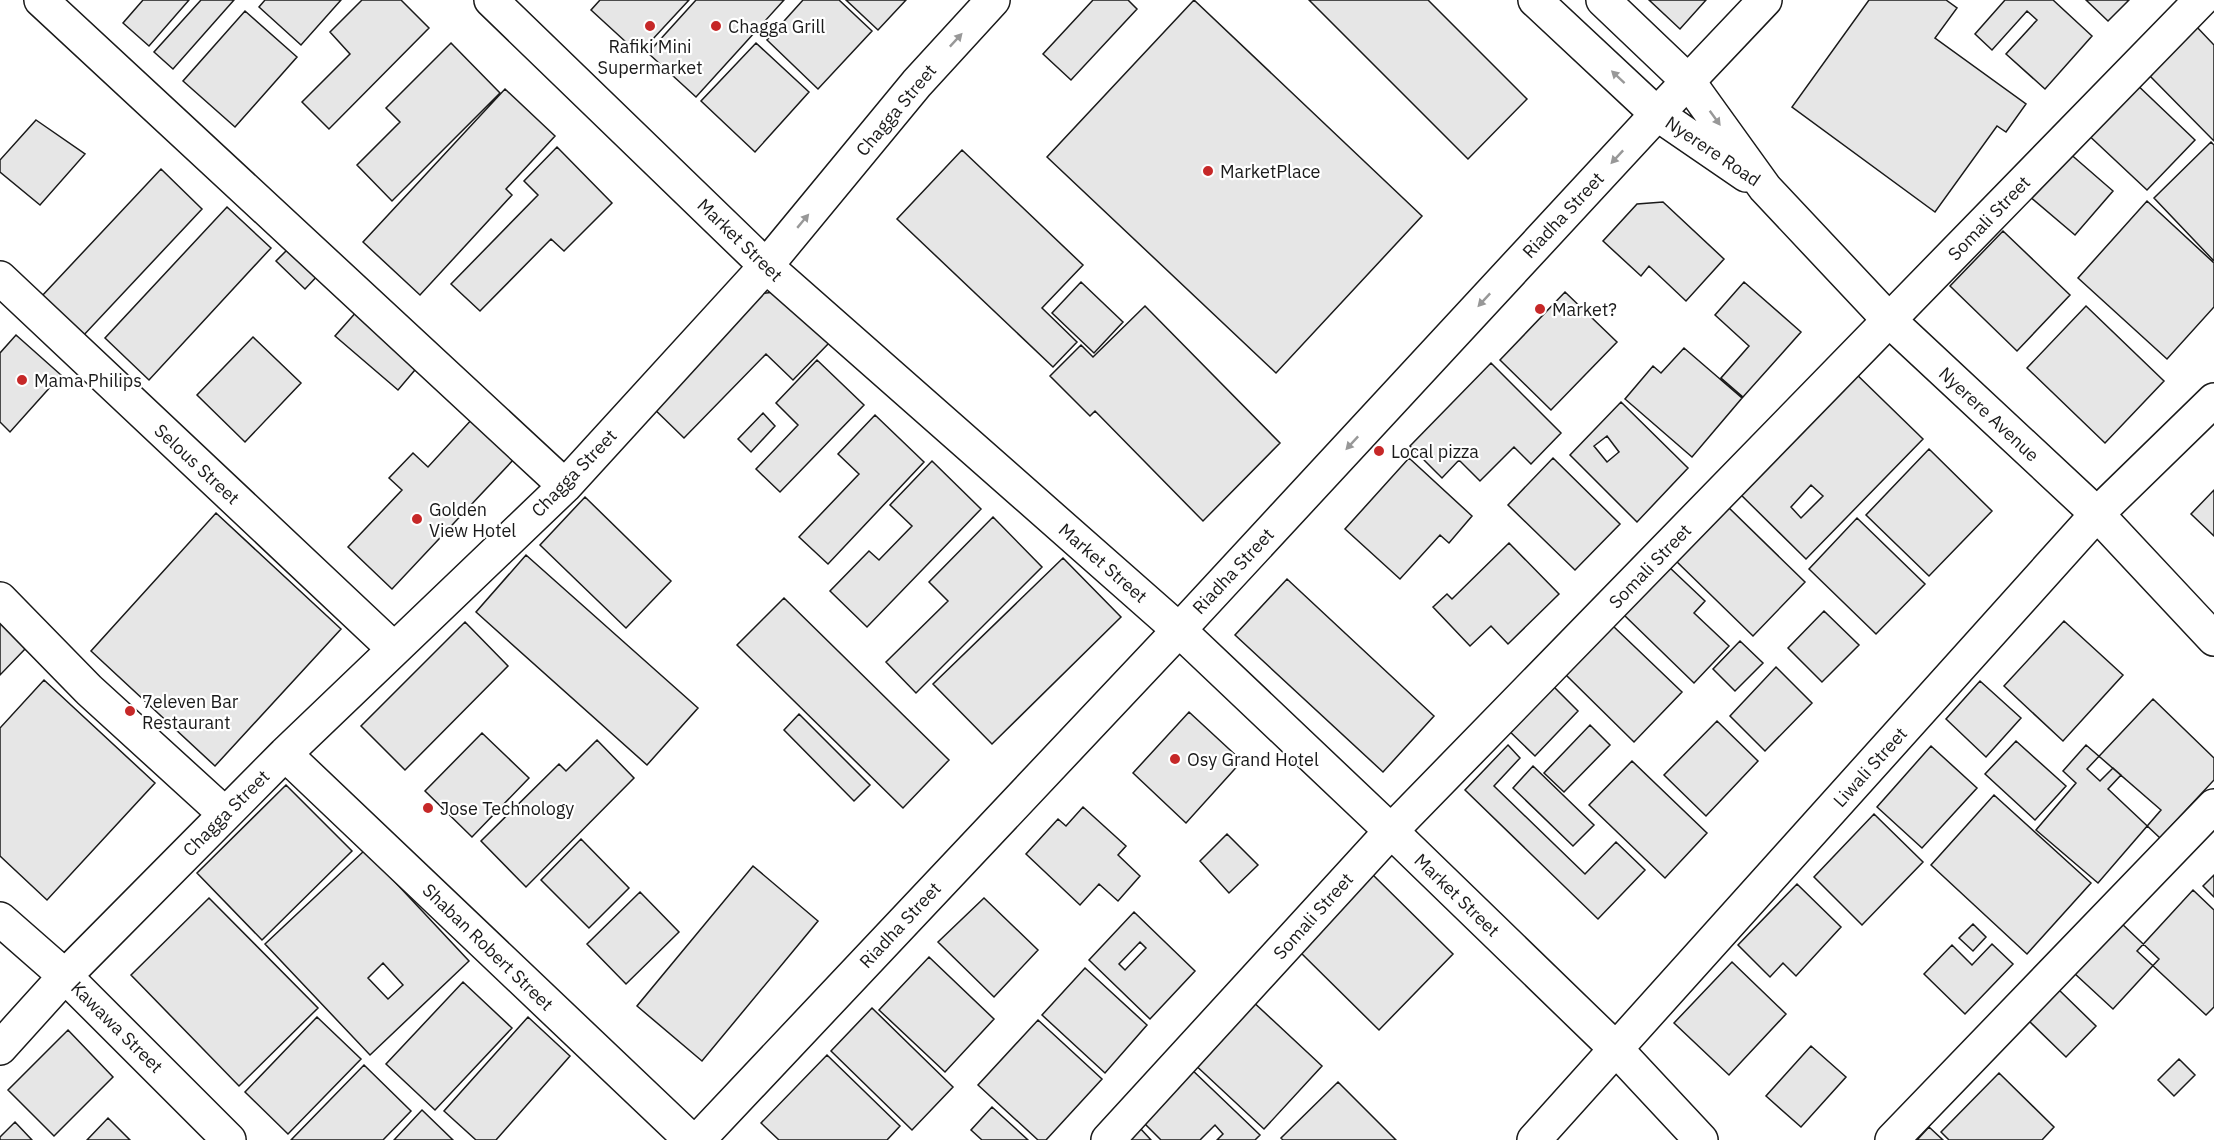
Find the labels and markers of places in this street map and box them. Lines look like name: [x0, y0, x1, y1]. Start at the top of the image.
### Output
place label: Chagga Grill: [728, 15, 825, 38]
marker: Rafiki Mini Supermarket: [643, 19, 657, 33]
marker: Chagga Grill: [709, 19, 723, 33]
place label: Rafiki Mini Supermarket: [598, 35, 702, 79]
place label: MarketPlace: [1220, 160, 1321, 183]
marker: MarketPlace: [1201, 164, 1215, 178]
place label: Market?: [1552, 298, 1617, 321]
marker: Market?: [1533, 302, 1547, 316]
place label: Mama Philips: [34, 369, 142, 392]
marker: Mama Philips: [15, 373, 29, 387]
place label: Local pizza: [1391, 440, 1479, 463]
marker: Local pizza: [1372, 444, 1386, 458]
place label: Golden View Hotel: [429, 498, 516, 542]
marker: Golden View Hotel: [410, 512, 424, 526]
place label: 7eleven Bar Restaurant: [142, 690, 239, 734]
marker: 7eleven Bar Restaurant: [123, 704, 137, 718]
place label: Osy Grand Hotel: [1187, 748, 1319, 771]
marker: Osy Grand Hotel: [1168, 752, 1182, 766]
place label: Jose Technology: [440, 797, 574, 820]
marker: Jose Technology: [421, 801, 435, 815]

